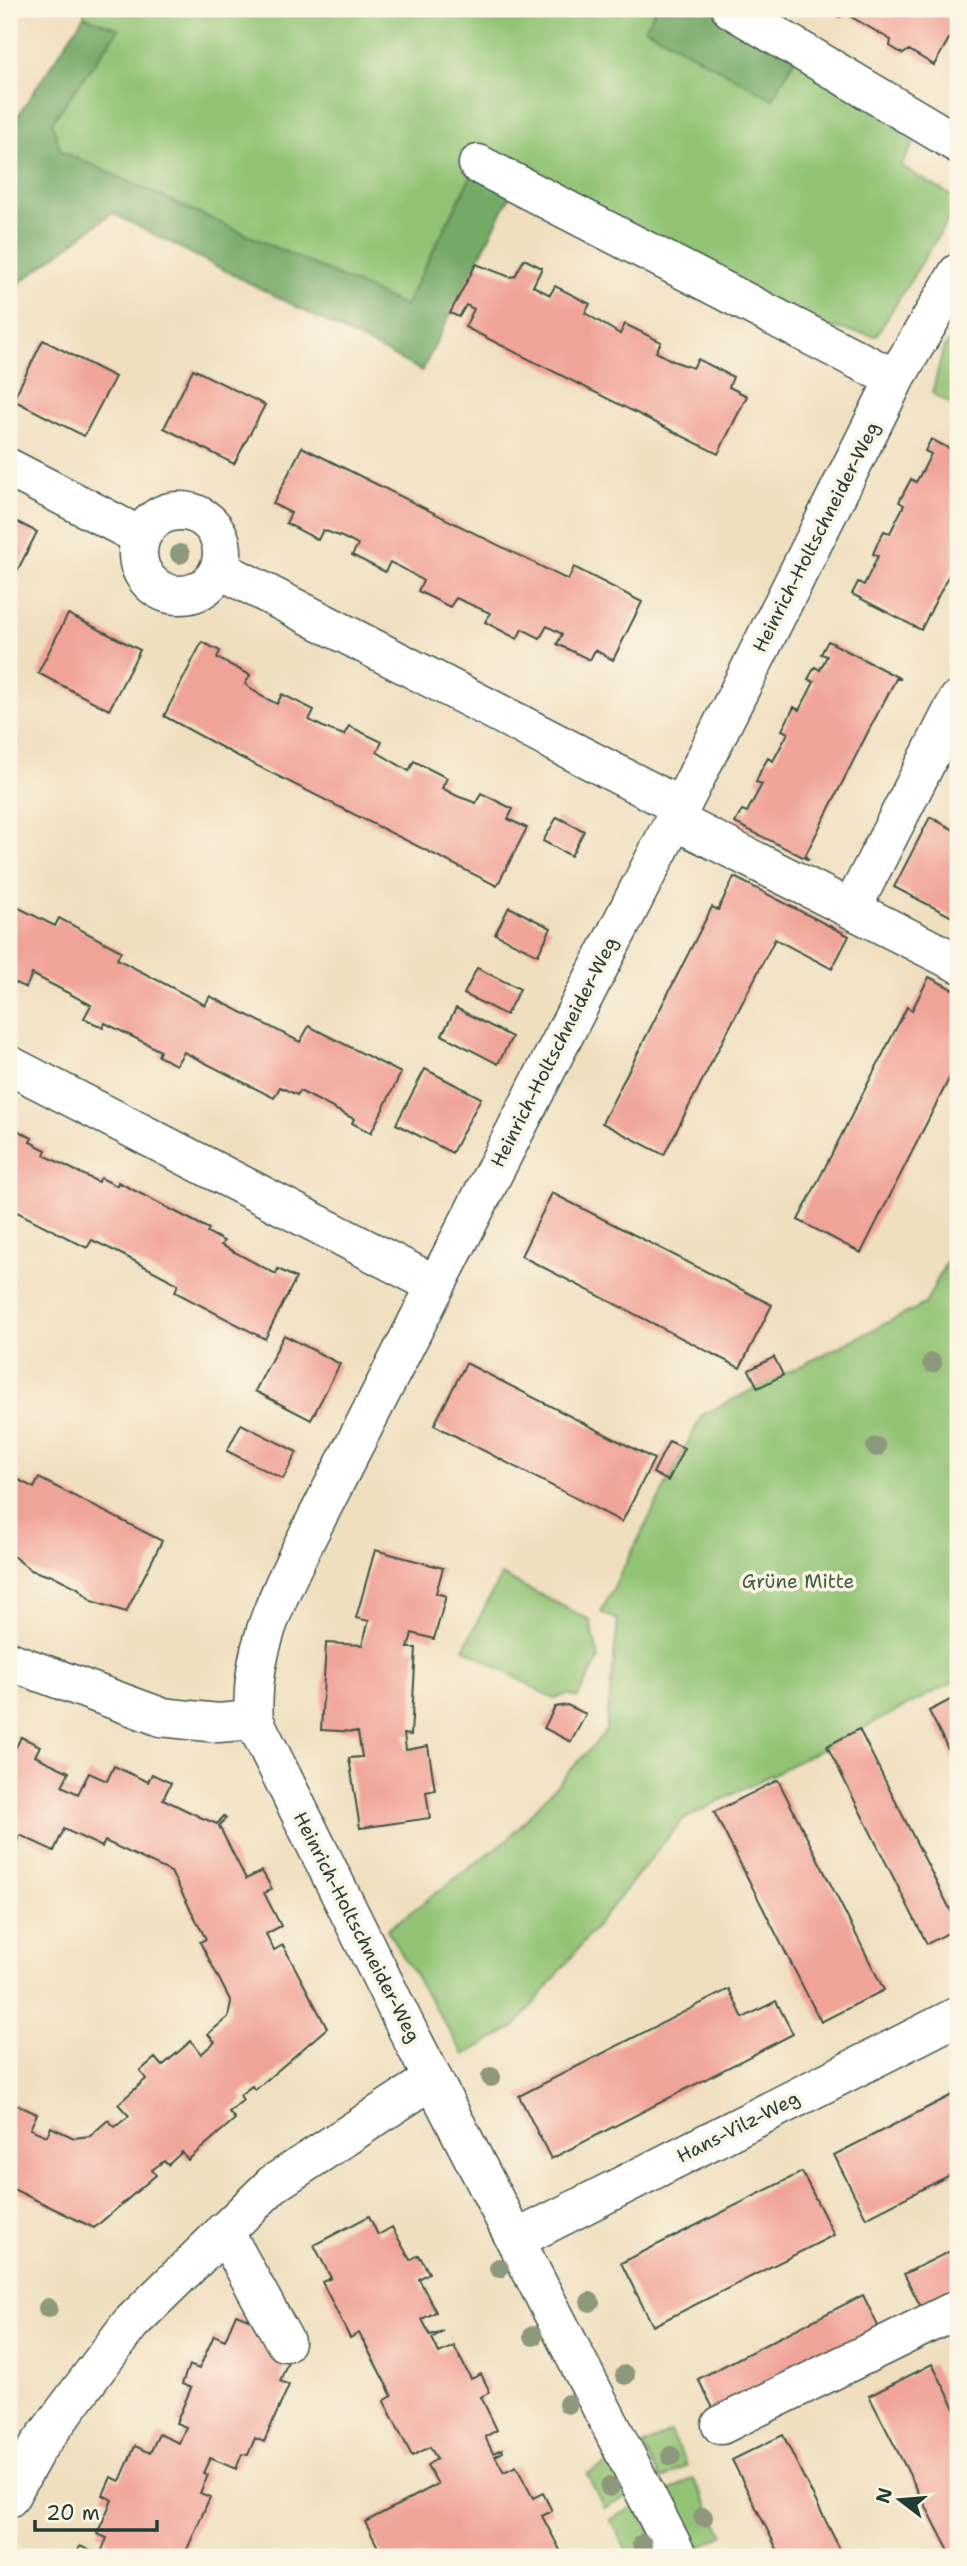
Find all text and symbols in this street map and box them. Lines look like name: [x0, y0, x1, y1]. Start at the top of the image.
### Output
street label: Heinrich-Holtschneider-Weg: [747, 417, 885, 657]
street label: Heinrich-Holtschneider-Weg: [485, 932, 623, 1172]
park label: Grüne Mitte: [742, 1569, 854, 1594]
street label: Heinrich-Holtschneider-Weg: [288, 1807, 426, 2047]
street label: Hans-Vilz-Weg: [672, 2085, 804, 2169]
north arrow: [866, 2464, 936, 2534]
text: N: [870, 2485, 898, 2506]
scale bar: [35, 2489, 158, 2533]
text: 20 m: [46, 2499, 100, 2527]

